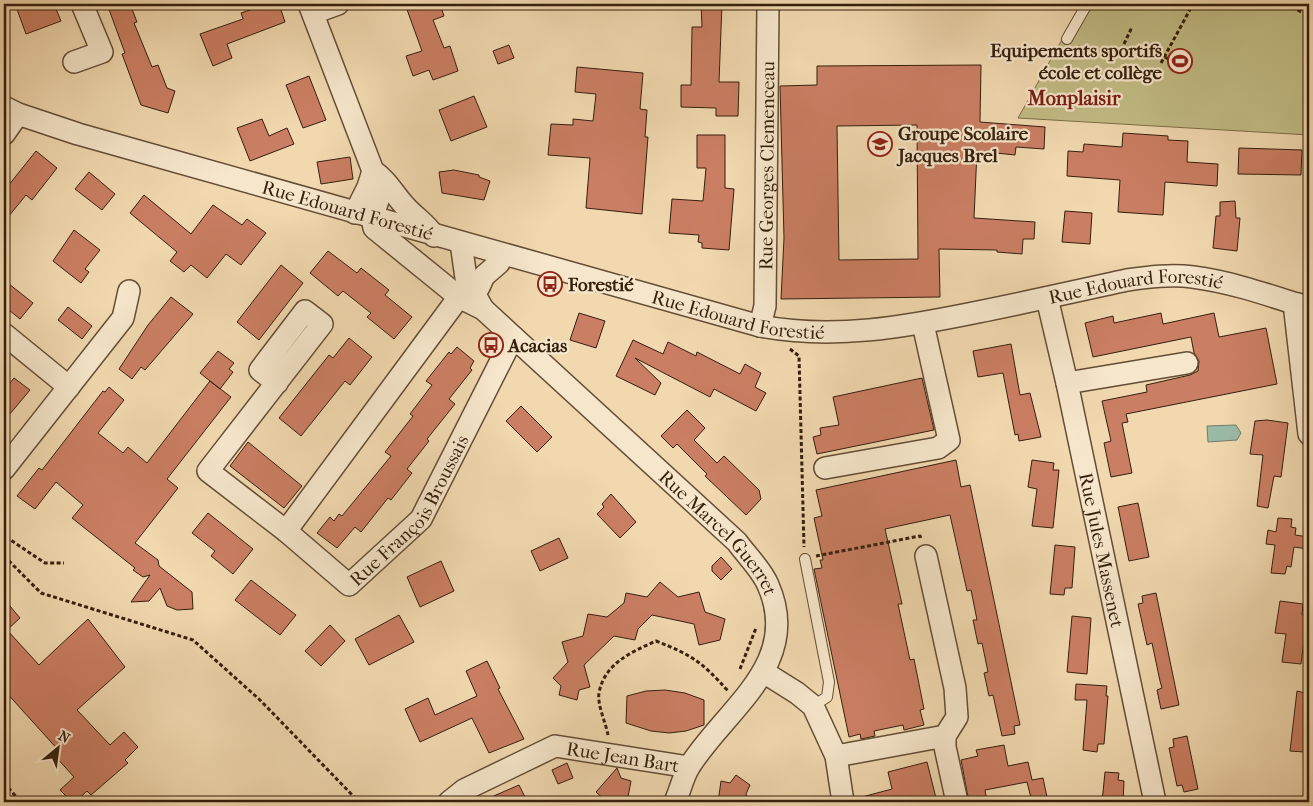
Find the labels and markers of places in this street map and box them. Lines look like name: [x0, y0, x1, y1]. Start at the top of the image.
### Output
place label: Equipements sportifs école et collège: [990, 40, 1163, 84]
sports icon: Equipements sportifs école et collège: [1167, 48, 1193, 74]
place label: Groupe Scolaire Jacques Brel: [896, 123, 1029, 167]
school or university icon: Groupe Scolaire Jacques Brel: [867, 131, 893, 157]
bus stop icon: Forestié: [537, 271, 563, 297]
place label: Forestié: [567, 274, 634, 296]
bus stop icon: Acacias: [478, 332, 504, 358]
place label: Acacias: [507, 335, 567, 357]

